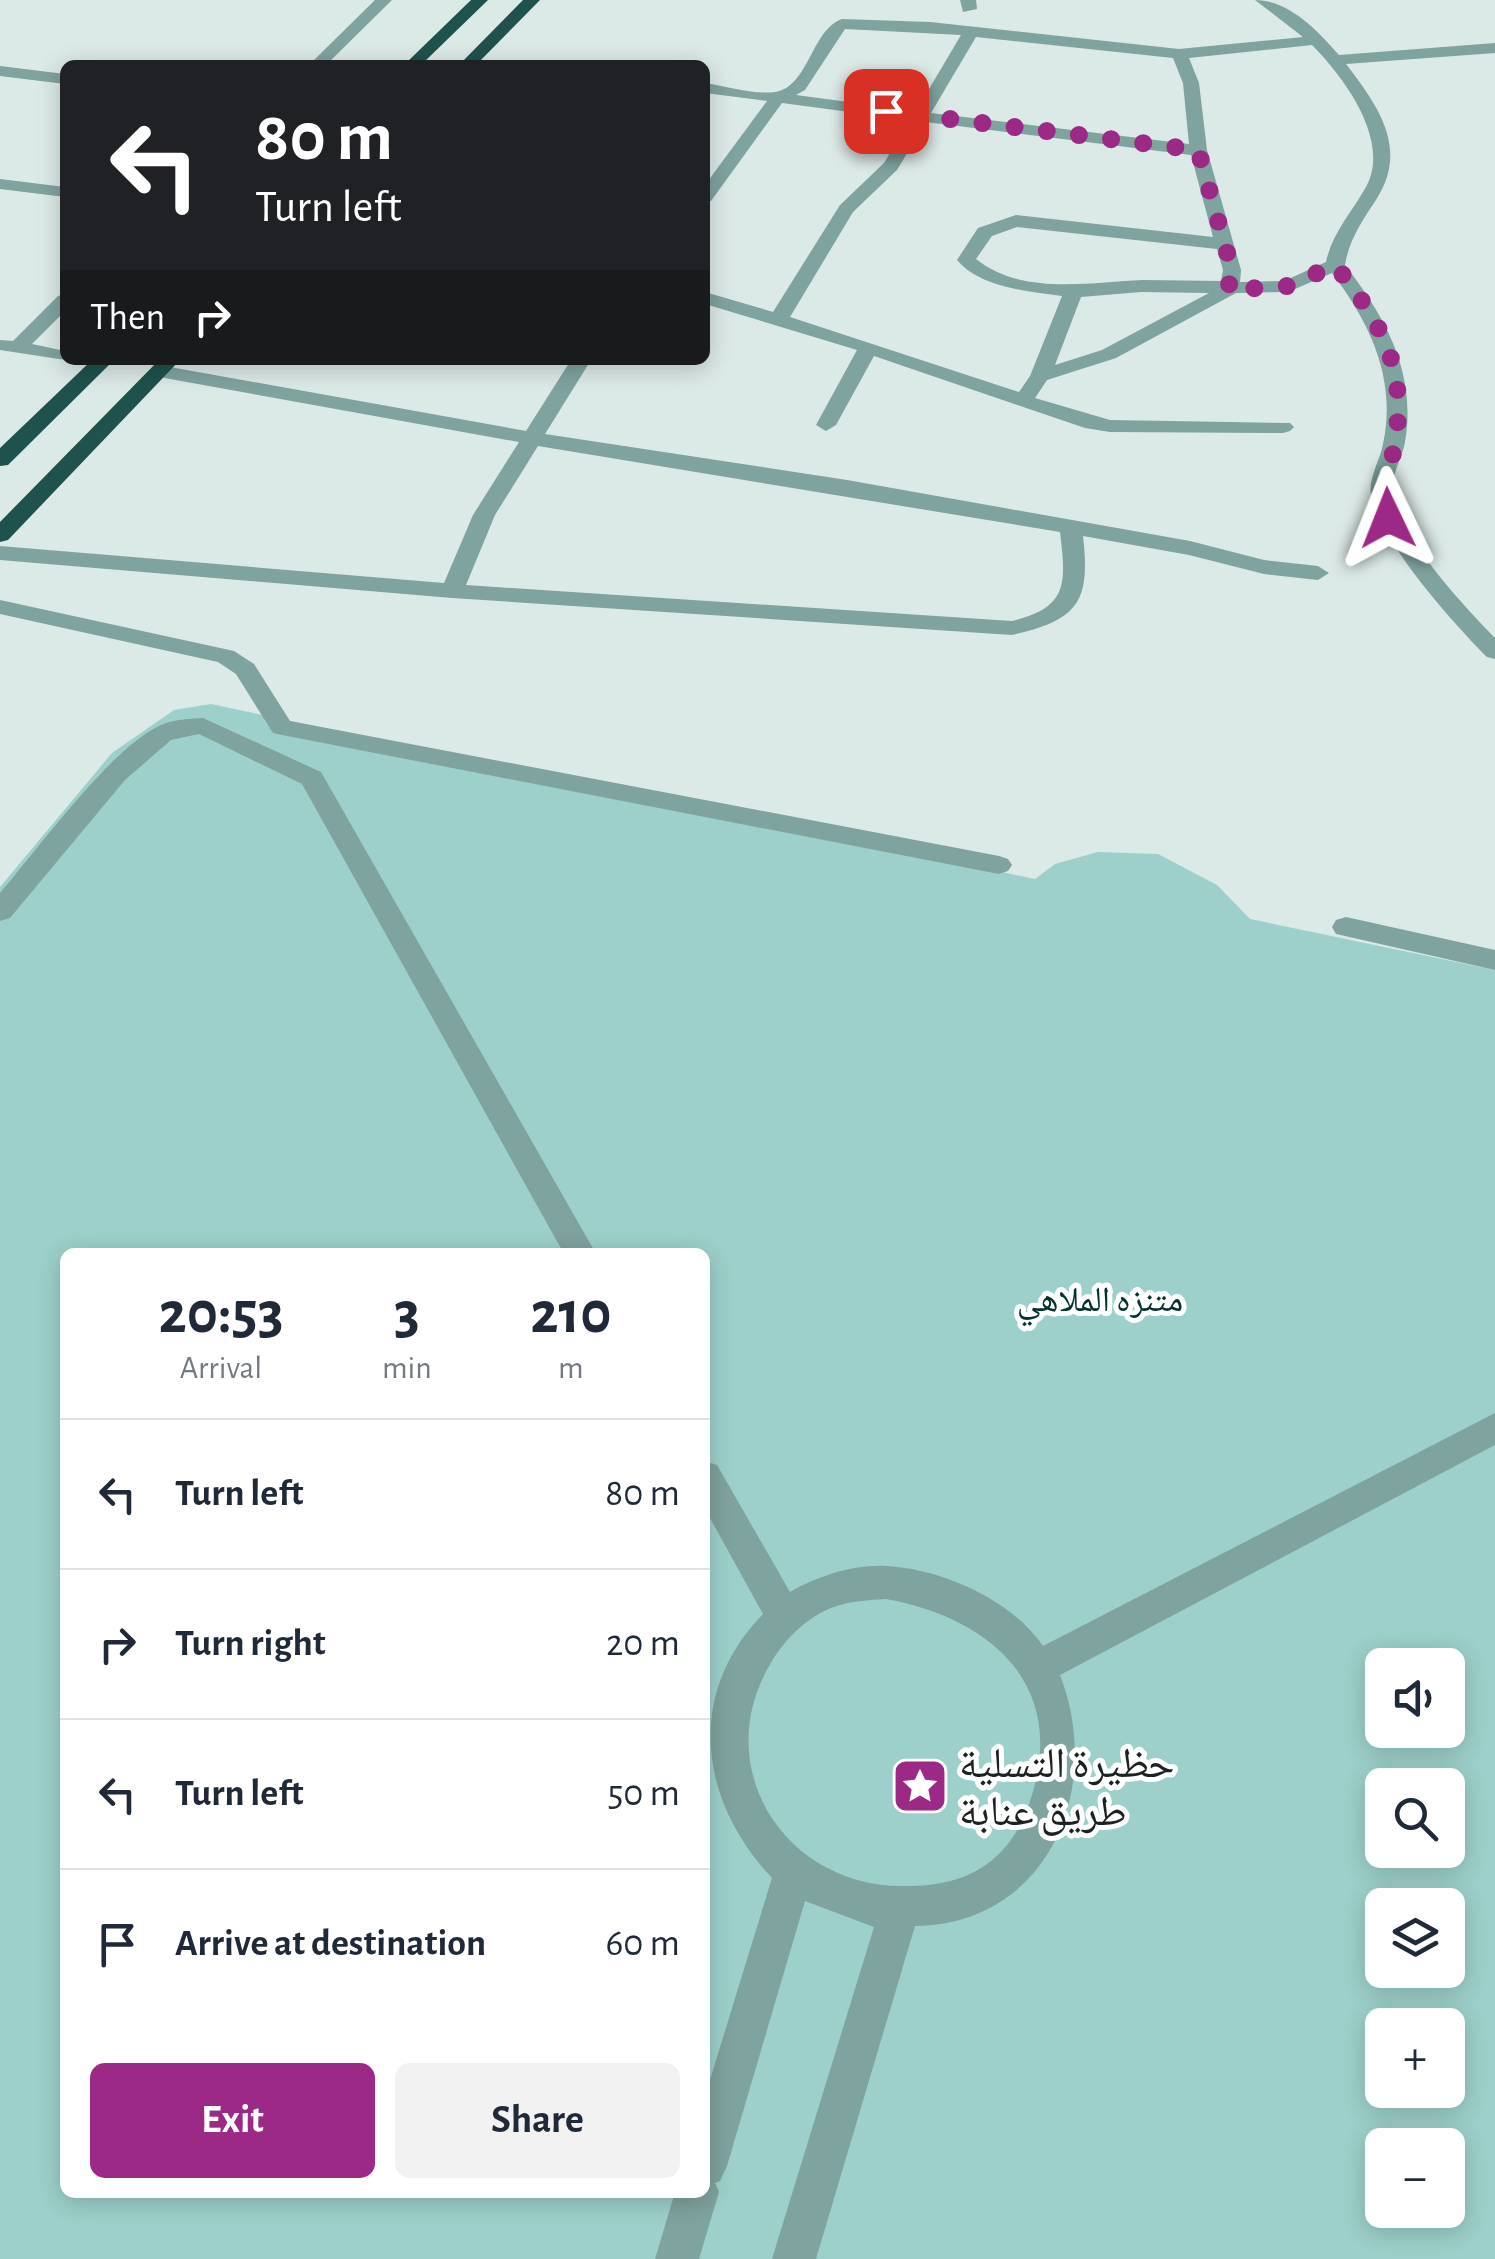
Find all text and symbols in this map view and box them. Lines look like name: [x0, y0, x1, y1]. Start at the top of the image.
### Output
pin: [844, 69, 929, 154]
icon: arrive: [859, 84, 914, 139]
icon: left: [90, 100, 220, 230]
text: 80 m: [255, 103, 393, 173]
text: Turn left: [255, 185, 402, 230]
icon: right: [185, 290, 240, 345]
text: Then: [90, 299, 165, 337]
position arrow: [1336, 466, 1440, 570]
park label: متنزه الملاهي: [1017, 1283, 1183, 1327]
text: 20:53: [158, 1284, 284, 1344]
text: 3: [394, 1284, 420, 1344]
text: 210: [530, 1284, 611, 1344]
text: Arrival: [180, 1352, 262, 1384]
text: min: [382, 1352, 432, 1384]
text: m: [558, 1352, 584, 1384]
icon: left: [90, 1467, 145, 1522]
text: Turn left: [175, 1475, 303, 1513]
text: 80 m: [605, 1475, 680, 1513]
icon: right: [90, 1617, 145, 1672]
text: Turn right: [175, 1625, 325, 1663]
text: 20 m: [606, 1625, 680, 1663]
map controls: [1365, 1648, 1465, 2228]
button: sound: [1365, 1648, 1465, 1748]
place label: حظيرة التسلية طريق عنابة: [959, 1743, 1175, 1836]
place icon: حظيرة التسلية طريق عنابة: [890, 1756, 950, 1816]
icon: left: [90, 1767, 145, 1822]
button: search: [1365, 1768, 1465, 1868]
text: Turn left: [175, 1775, 303, 1813]
text: 50 m: [607, 1775, 680, 1813]
button: layers: [1365, 1888, 1465, 1988]
icon: arrive: [90, 1917, 145, 1972]
text: Arrive at destination: [175, 1925, 486, 1963]
text: 60 m: [605, 1925, 680, 1963]
button: +: [1365, 2008, 1465, 2108]
button: Exit: [90, 2063, 375, 2178]
button: Share: [395, 2063, 680, 2178]
button: −: [1365, 2128, 1465, 2228]

